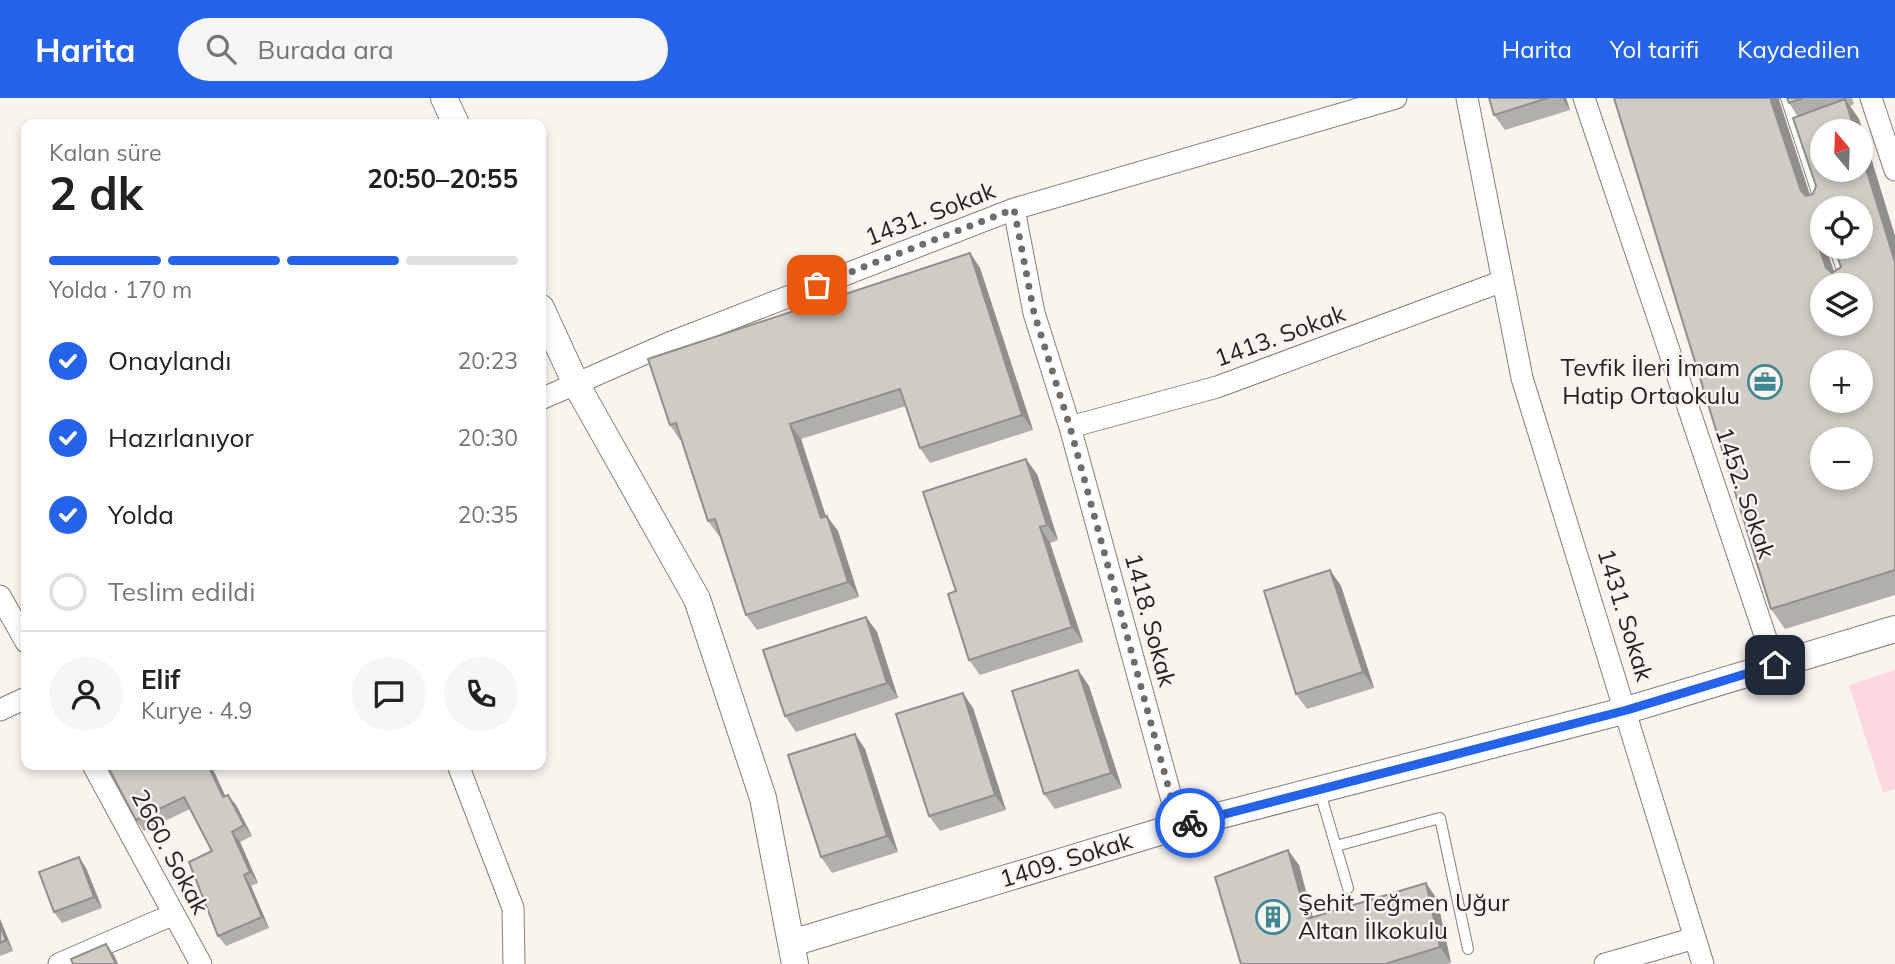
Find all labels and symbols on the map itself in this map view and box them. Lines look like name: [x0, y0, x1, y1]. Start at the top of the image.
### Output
north arrow: [1810, 119, 1872, 182]
street label: 1431. Sokak: [860, 174, 1000, 252]
pin: [787, 255, 847, 315]
street label: 1413. Sokak: [1210, 297, 1350, 373]
place label: Tevfik İleri İmam Hatip Ortaokulu: [1561, 352, 1740, 410]
office icon: Tevfik İleri İmam Hatip Ortaokulu: [1746, 363, 1784, 401]
street label: 1452. Sokak: [1709, 423, 1783, 563]
street label: 1431. Sokak: [1592, 545, 1661, 685]
street label: 1418. Sokak: [1119, 550, 1183, 690]
pin: [1745, 635, 1805, 695]
street label: 2660. Sokak: [125, 784, 217, 920]
courier: [1155, 788, 1225, 858]
street label: 1409. Sokak: [996, 824, 1136, 893]
place label: Şehit Teğmen Uğur Altan İlkokulu: [1298, 887, 1510, 945]
building icon: Şehit Teğmen Uğur Altan İlkokulu: [1254, 898, 1292, 936]

